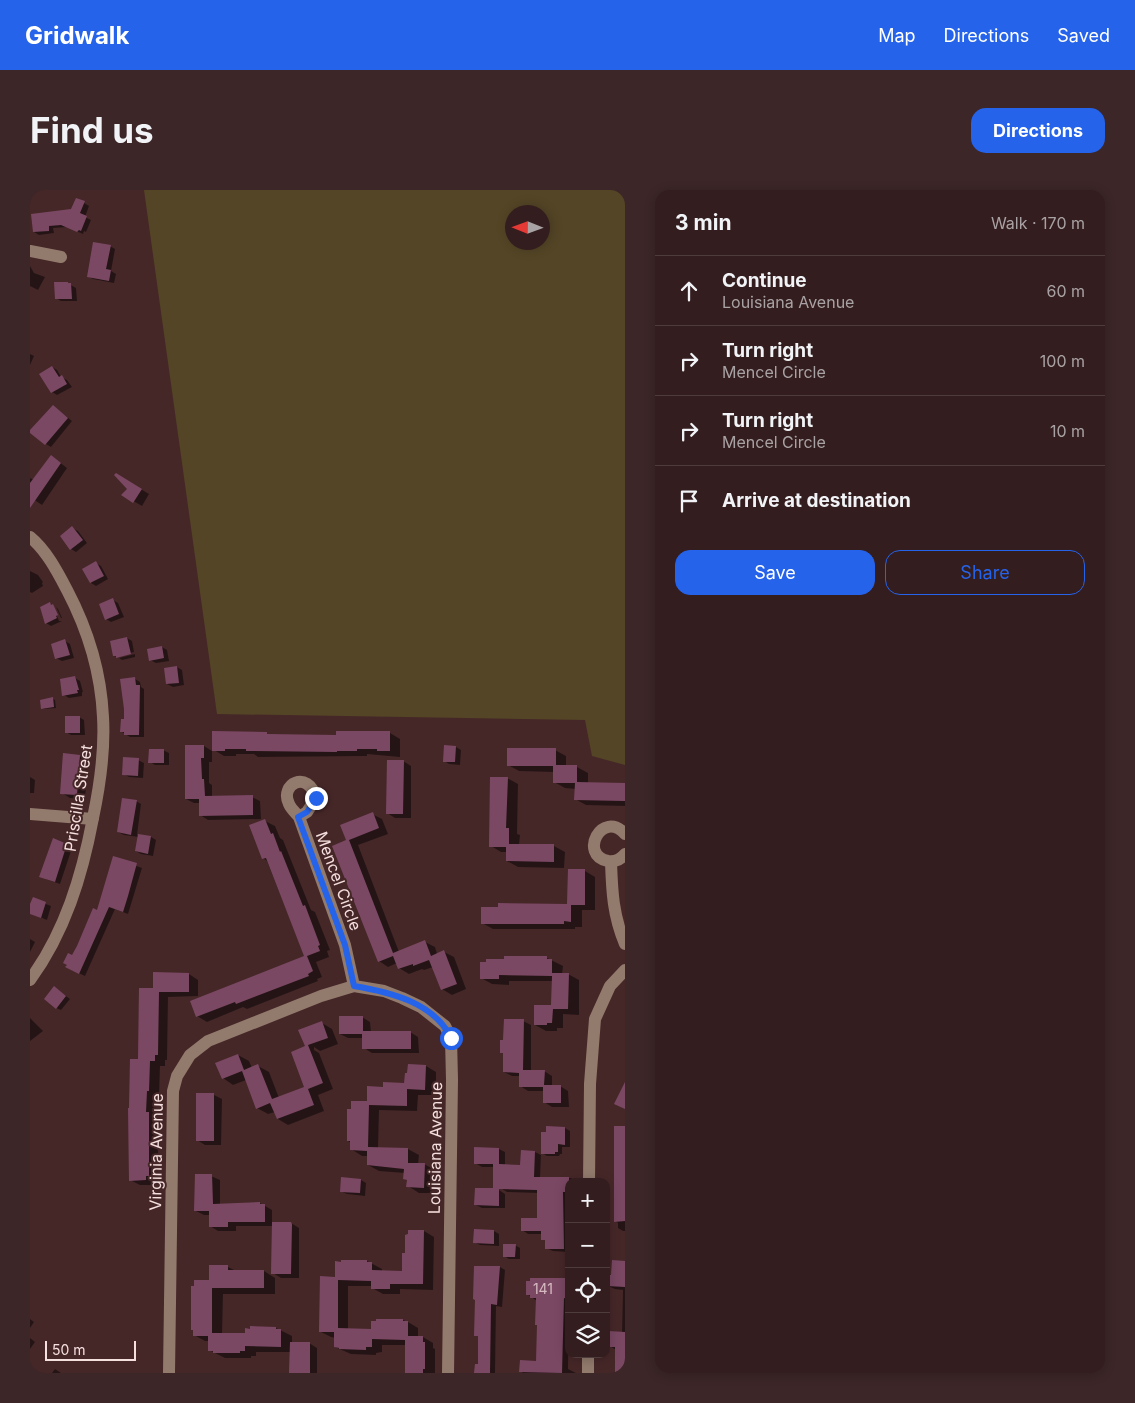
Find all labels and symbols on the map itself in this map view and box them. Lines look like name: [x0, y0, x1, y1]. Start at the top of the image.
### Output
north arrow: [505, 205, 550, 250]
street label: Priscilla Street: [60, 743, 96, 853]
route end: [305, 787, 328, 810]
street label: Mencel Circle: [312, 829, 366, 933]
route start: [440, 1027, 463, 1050]
street label: Louisiana Avenue: [424, 1082, 446, 1214]
street label: Virginia Avenue: [145, 1093, 167, 1211]
house number: 141: [533, 1280, 553, 1297]
scale bar: [45, 1338, 136, 1361]

